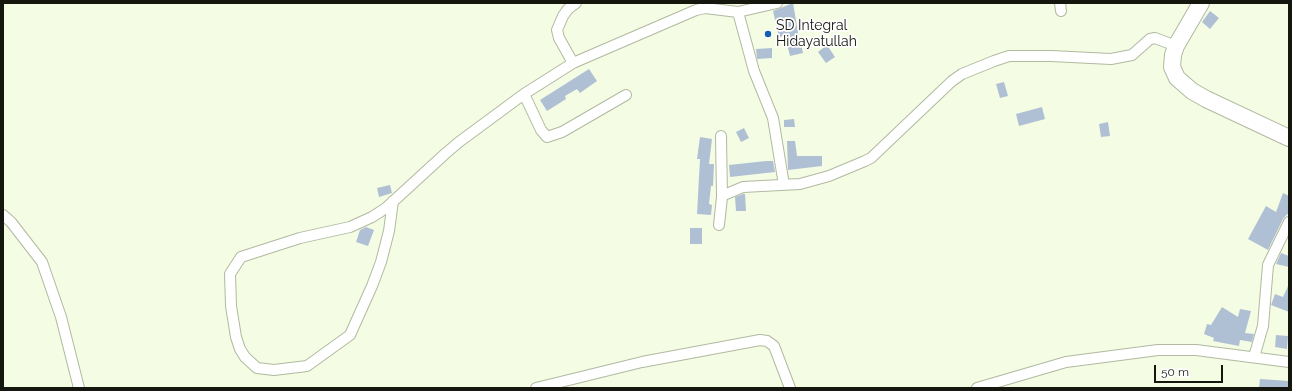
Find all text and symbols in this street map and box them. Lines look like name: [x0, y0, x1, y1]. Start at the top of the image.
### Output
place label: SD Integral Hidayatullah: [776, 18, 857, 50]
marker: SD Integral Hidayatullah: [763, 29, 773, 39]
scale bar: [1156, 357, 1225, 383]
text: 50 m: [1161, 365, 1189, 379]

